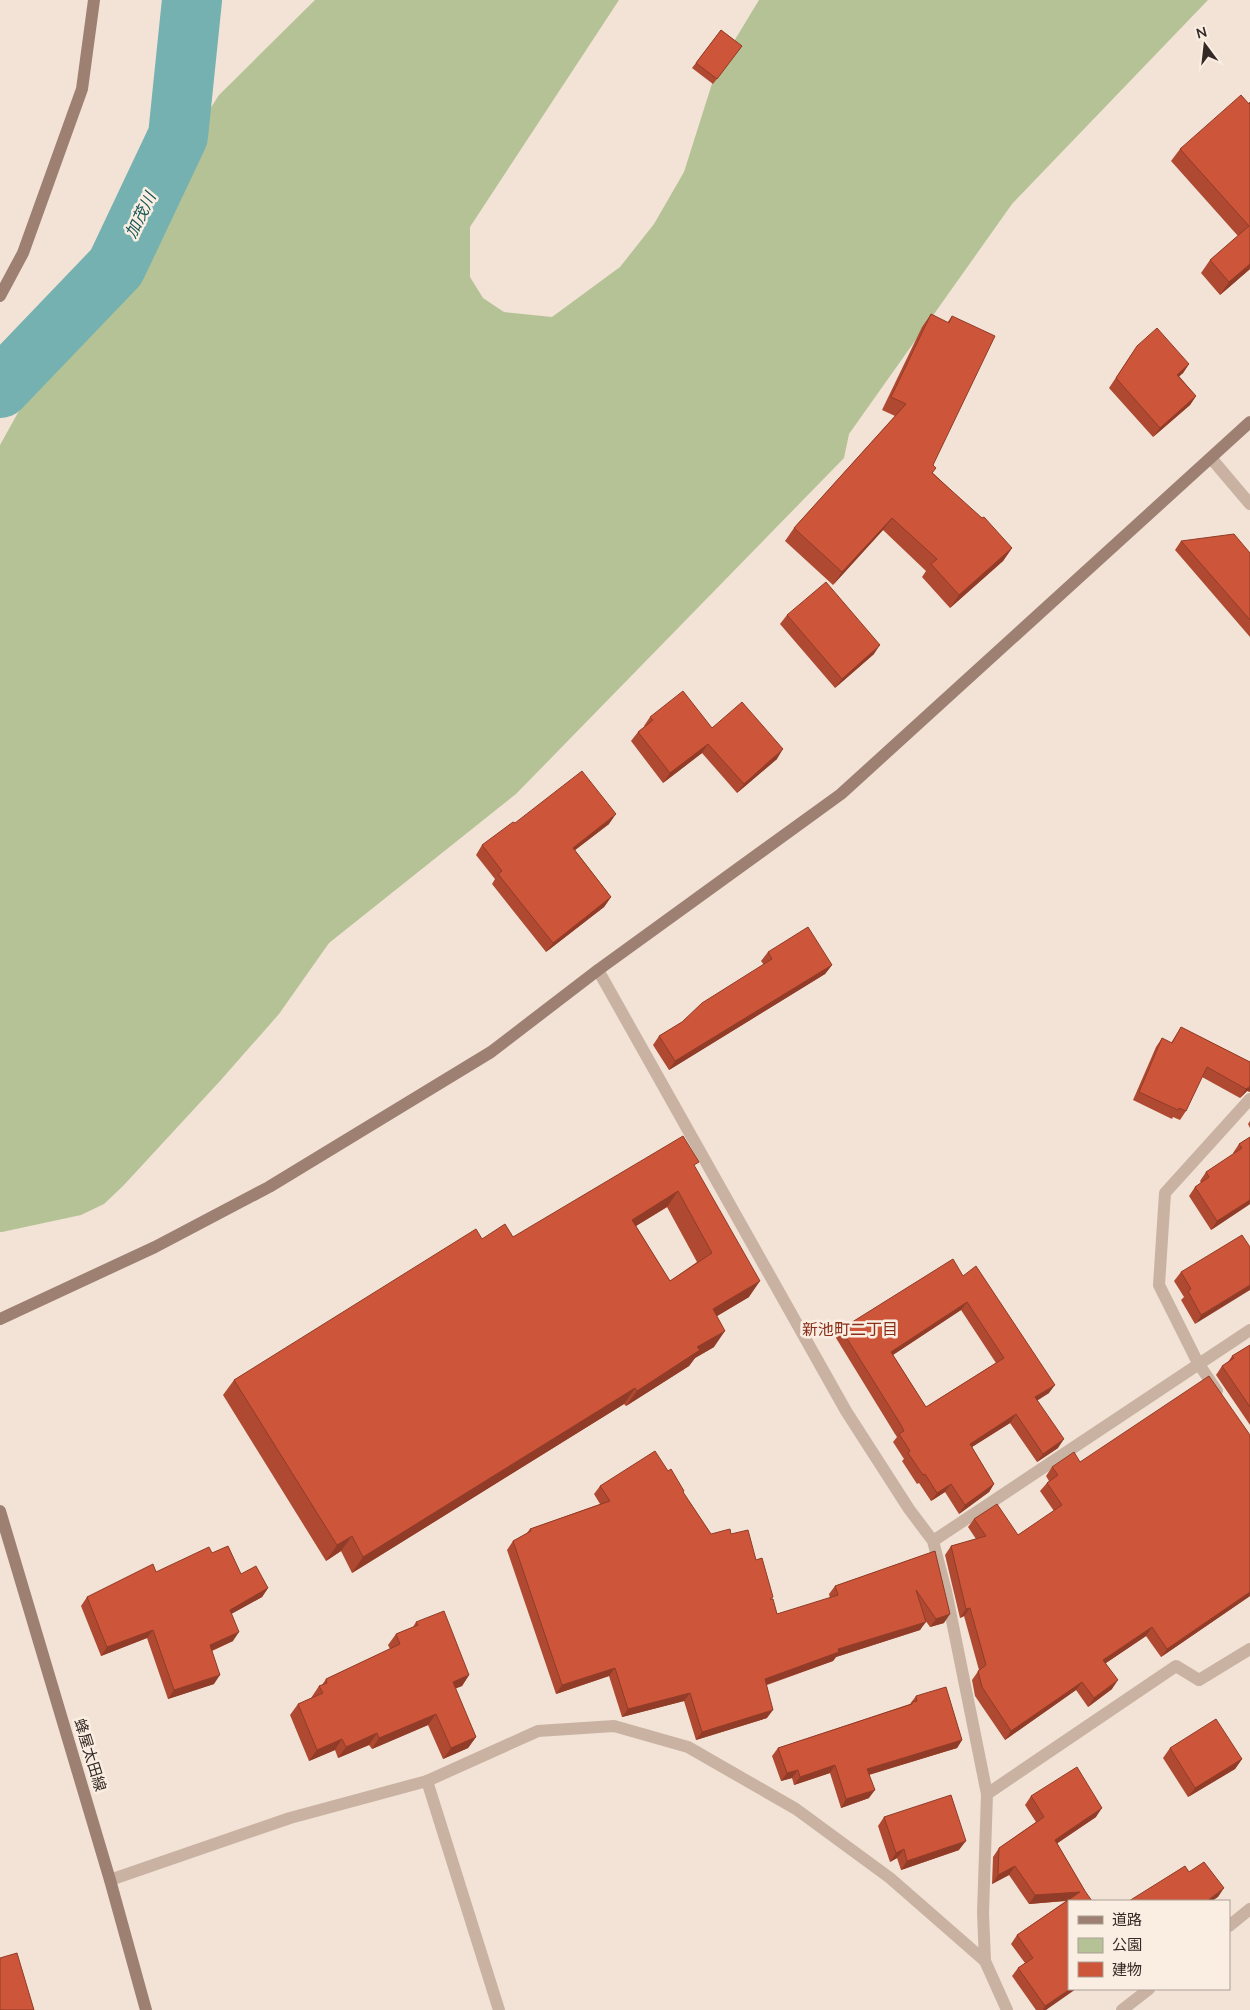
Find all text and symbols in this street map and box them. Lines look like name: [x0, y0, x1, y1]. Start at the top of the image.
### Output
north arrow: [1180, 20, 1230, 70]
text: N: [1194, 22, 1209, 43]
water label: 加茂川: [120, 187, 162, 242]
district label: 新池町二丁目: [802, 1319, 898, 1341]
street label: 蜂屋太田線: [69, 1716, 111, 1794]
legend: [1068, 1900, 1230, 1990]
text: 道路: [1112, 1910, 1142, 1930]
text: 公園: [1112, 1935, 1142, 1955]
text: 建物: [1112, 1960, 1142, 1980]

